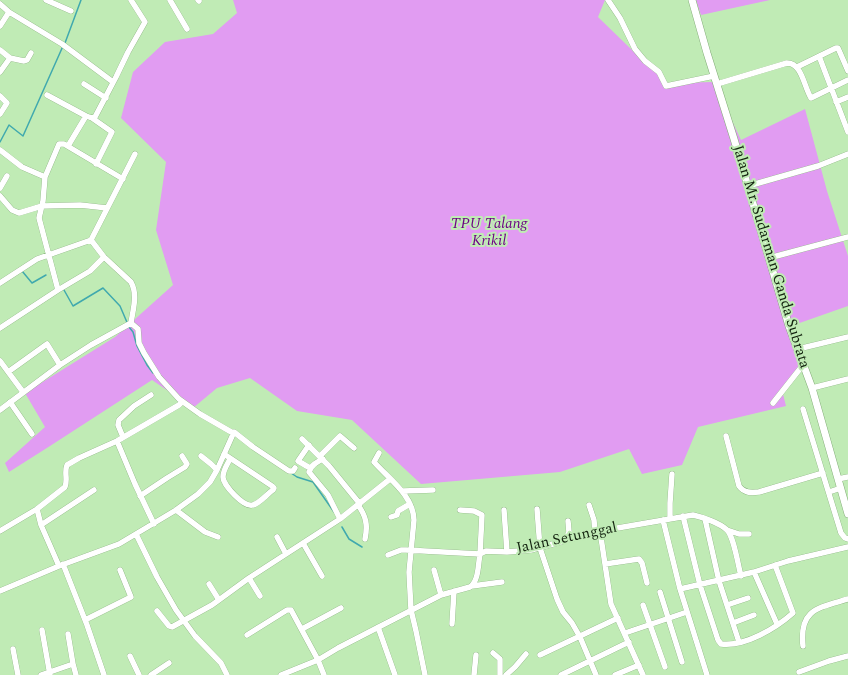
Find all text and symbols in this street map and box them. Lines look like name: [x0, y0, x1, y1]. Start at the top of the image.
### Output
street label: Jalan Mr. Sudarman Ganda Subrata: [727, 143, 813, 371]
park label: TPU Talang Krikil: [451, 216, 527, 251]
street label: Jalan Setunggal: [515, 520, 619, 558]

